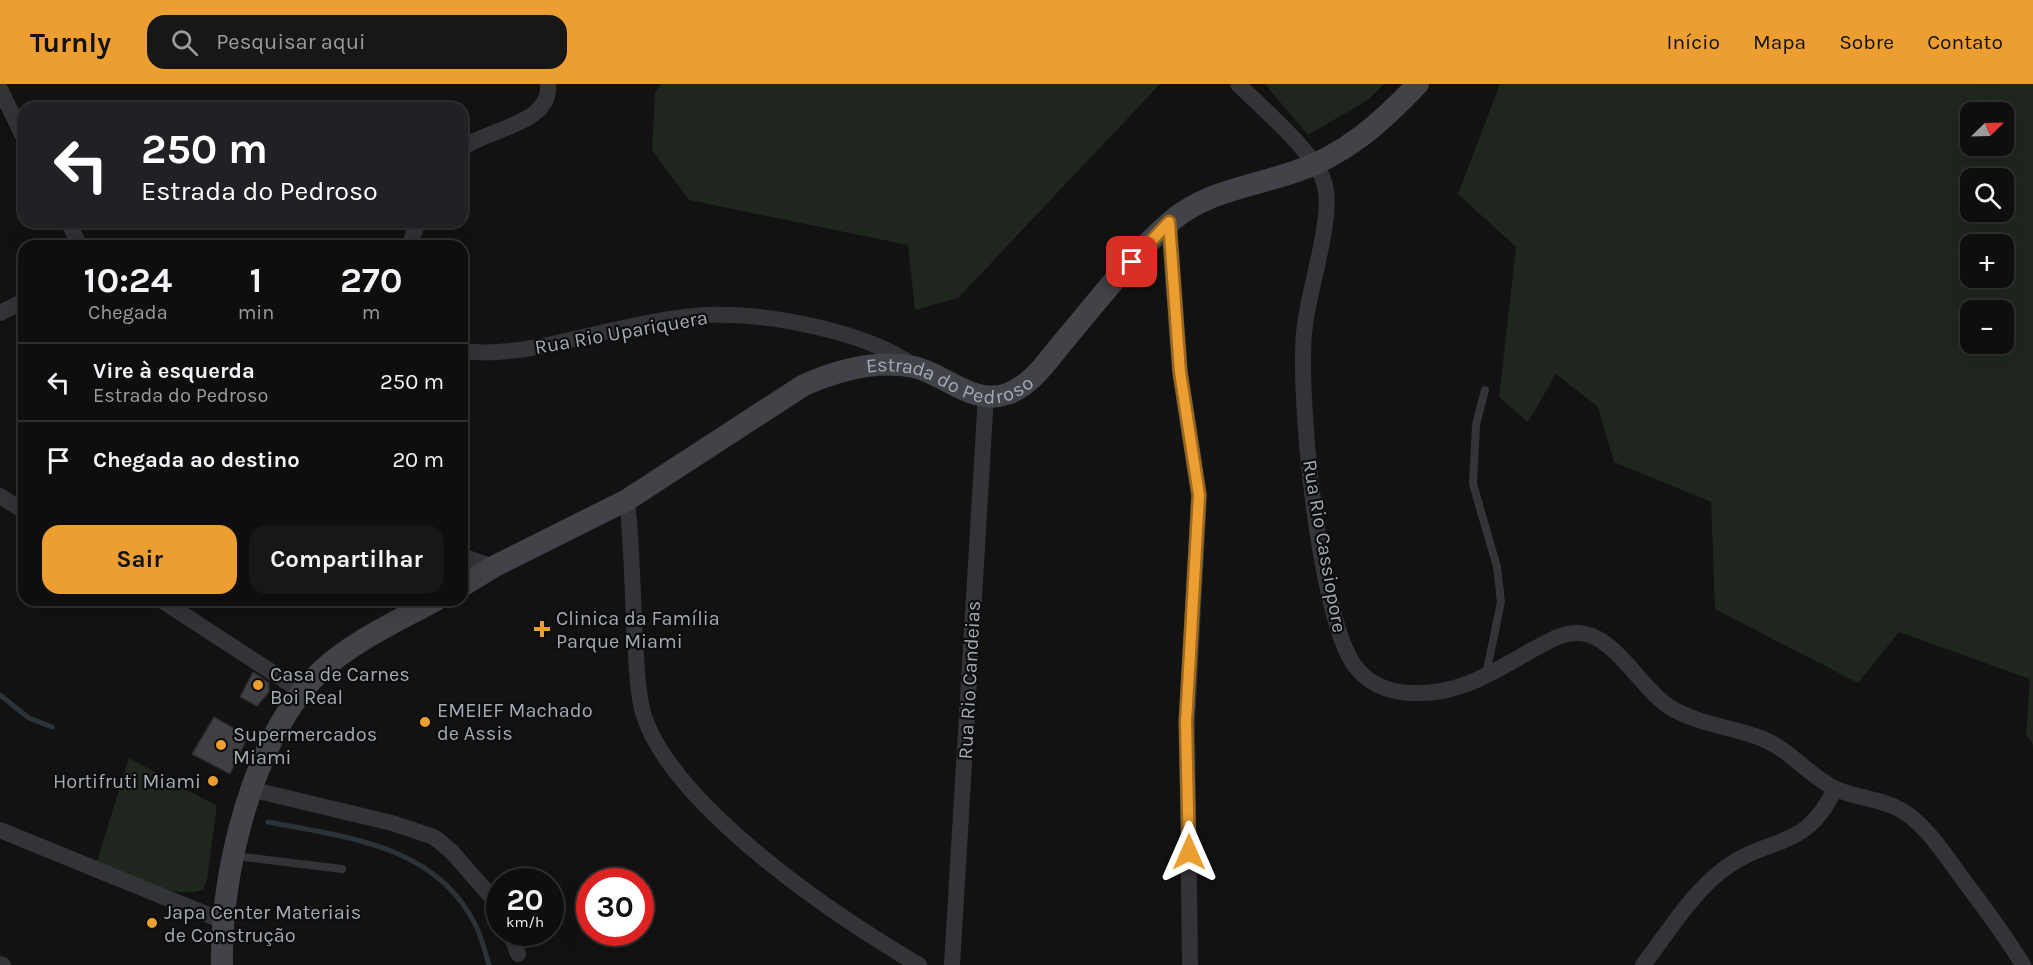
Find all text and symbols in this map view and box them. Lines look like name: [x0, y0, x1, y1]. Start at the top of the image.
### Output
search box: [147, 15, 567, 69]
text: Turnly: [30, 26, 111, 59]
icon: search: [168, 26, 201, 59]
text: Pesquisar aqui: [216, 29, 366, 55]
text: Início: [1667, 30, 1720, 54]
text: Mapa: [1753, 30, 1806, 54]
text: Sobre: [1839, 30, 1894, 54]
text: Contato: [1927, 30, 2003, 54]
north arrow: [1960, 102, 2014, 156]
map controls: [1960, 102, 2014, 354]
text: 250 m: [141, 124, 268, 174]
icon: left: [42, 126, 120, 204]
button: search: [1960, 168, 2014, 222]
text: Estrada do Pedroso: [141, 175, 378, 207]
button: +: [1960, 234, 2014, 288]
pin: [1106, 236, 1157, 287]
icon: arrive: [1115, 245, 1148, 278]
text: 10:24: [84, 259, 172, 301]
text: 1: [250, 259, 262, 301]
text: 270: [340, 259, 402, 301]
button: −: [1960, 300, 2014, 354]
text: Chegada: [88, 301, 168, 324]
text: min: [238, 301, 274, 324]
text: m: [362, 301, 381, 324]
street label: Rua Rio Upariquera: [533, 306, 709, 359]
street label: Estrada do Pedroso: [865, 353, 1038, 409]
text: Vire à esquerda: [93, 358, 255, 384]
icon: left: [42, 366, 75, 399]
text: 250 m: [380, 369, 444, 395]
text: Estrada do Pedroso: [93, 384, 268, 407]
icon: arrive: [42, 444, 75, 477]
text: Chegada ao destino: [93, 447, 300, 473]
text: 20 m: [392, 447, 444, 473]
street label: Rua Rio Cassiopore: [1298, 458, 1351, 634]
button: Sair: [42, 525, 237, 594]
button: Compartilhar: [249, 525, 444, 594]
street label: Rua Rio Candeias: [954, 600, 985, 760]
place label: Clinica da Família Parque Miami: [556, 607, 720, 653]
marker: Clinica da Família Parque Miami: [533, 620, 551, 638]
place label: Casa de Carnes Boi Real: [270, 663, 410, 709]
marker: Casa de Carnes Boi Real: [251, 678, 265, 692]
place label: EMEIEF Machado de Assis: [437, 699, 593, 745]
marker: EMEIEF Machado de Assis: [418, 715, 432, 729]
place label: Supermercados Miami: [233, 723, 377, 769]
marker: Supermercados Miami: [214, 738, 228, 752]
place label: Hortifruti Miami: [53, 770, 201, 793]
marker: Hortifruti Miami: [206, 774, 220, 788]
position arrow: [1157, 820, 1221, 884]
speed limit sign: 30: [576, 868, 654, 946]
text: 20: [506, 882, 544, 918]
place label: Japa Center Materiais de Construção: [164, 901, 361, 947]
text: km/h: [506, 913, 544, 931]
marker: Japa Center Materiais de Construção: [145, 916, 159, 930]

